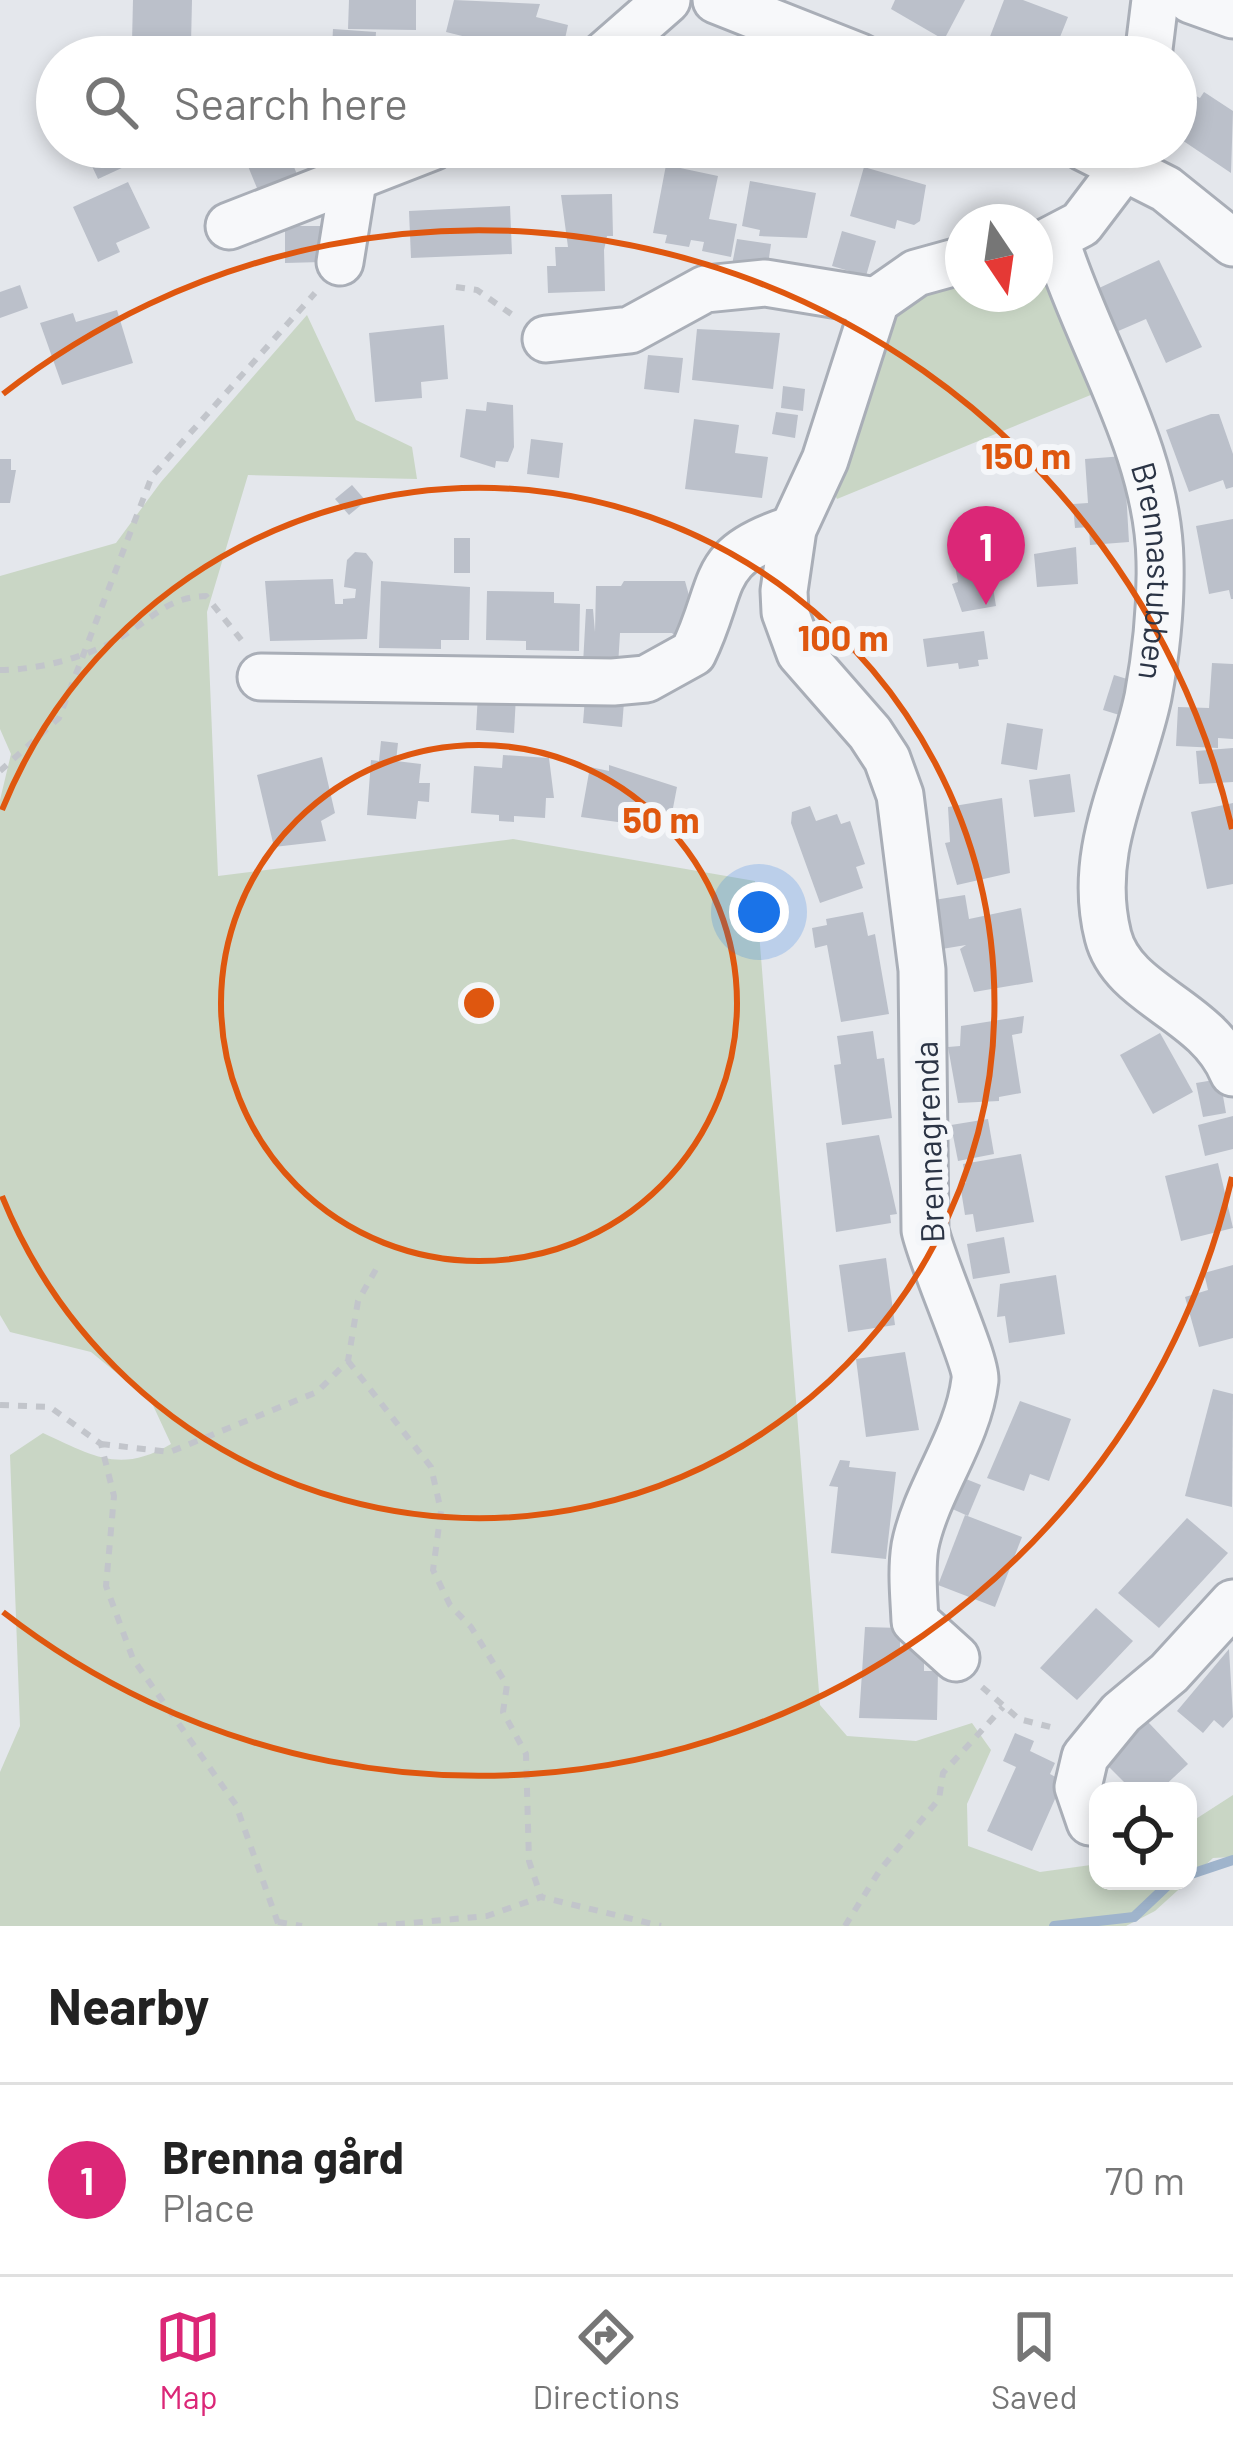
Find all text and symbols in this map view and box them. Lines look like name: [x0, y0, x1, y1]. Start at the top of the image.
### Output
search box: [36, 36, 1197, 168]
icon: search: [78, 69, 144, 135]
text: Search here: [174, 75, 408, 129]
north arrow: [945, 204, 1053, 312]
text: 150 m: [981, 433, 1071, 476]
street label: Brennastubben: [1124, 457, 1180, 683]
pin: 1: [947, 506, 1025, 605]
text: 100 m: [797, 615, 889, 658]
text: 50 m: [622, 797, 700, 840]
your location: [729, 882, 789, 942]
centre of rings: [458, 982, 500, 1024]
street label: Brennagrenda: [904, 1040, 952, 1244]
map controls: [1089, 1782, 1197, 1890]
button: locate: [1089, 1782, 1197, 1890]
text: Nearby: [48, 1974, 209, 2035]
text: Brenna gård: [162, 2129, 404, 2183]
text: 1: [80, 2156, 94, 2203]
text: 70 m: [1104, 2156, 1185, 2203]
text: Place: [162, 2183, 255, 2230]
tab: Map: [155, 2304, 221, 2416]
tab: Directions: [532, 2304, 680, 2416]
tab: Saved: [991, 2304, 1078, 2416]

